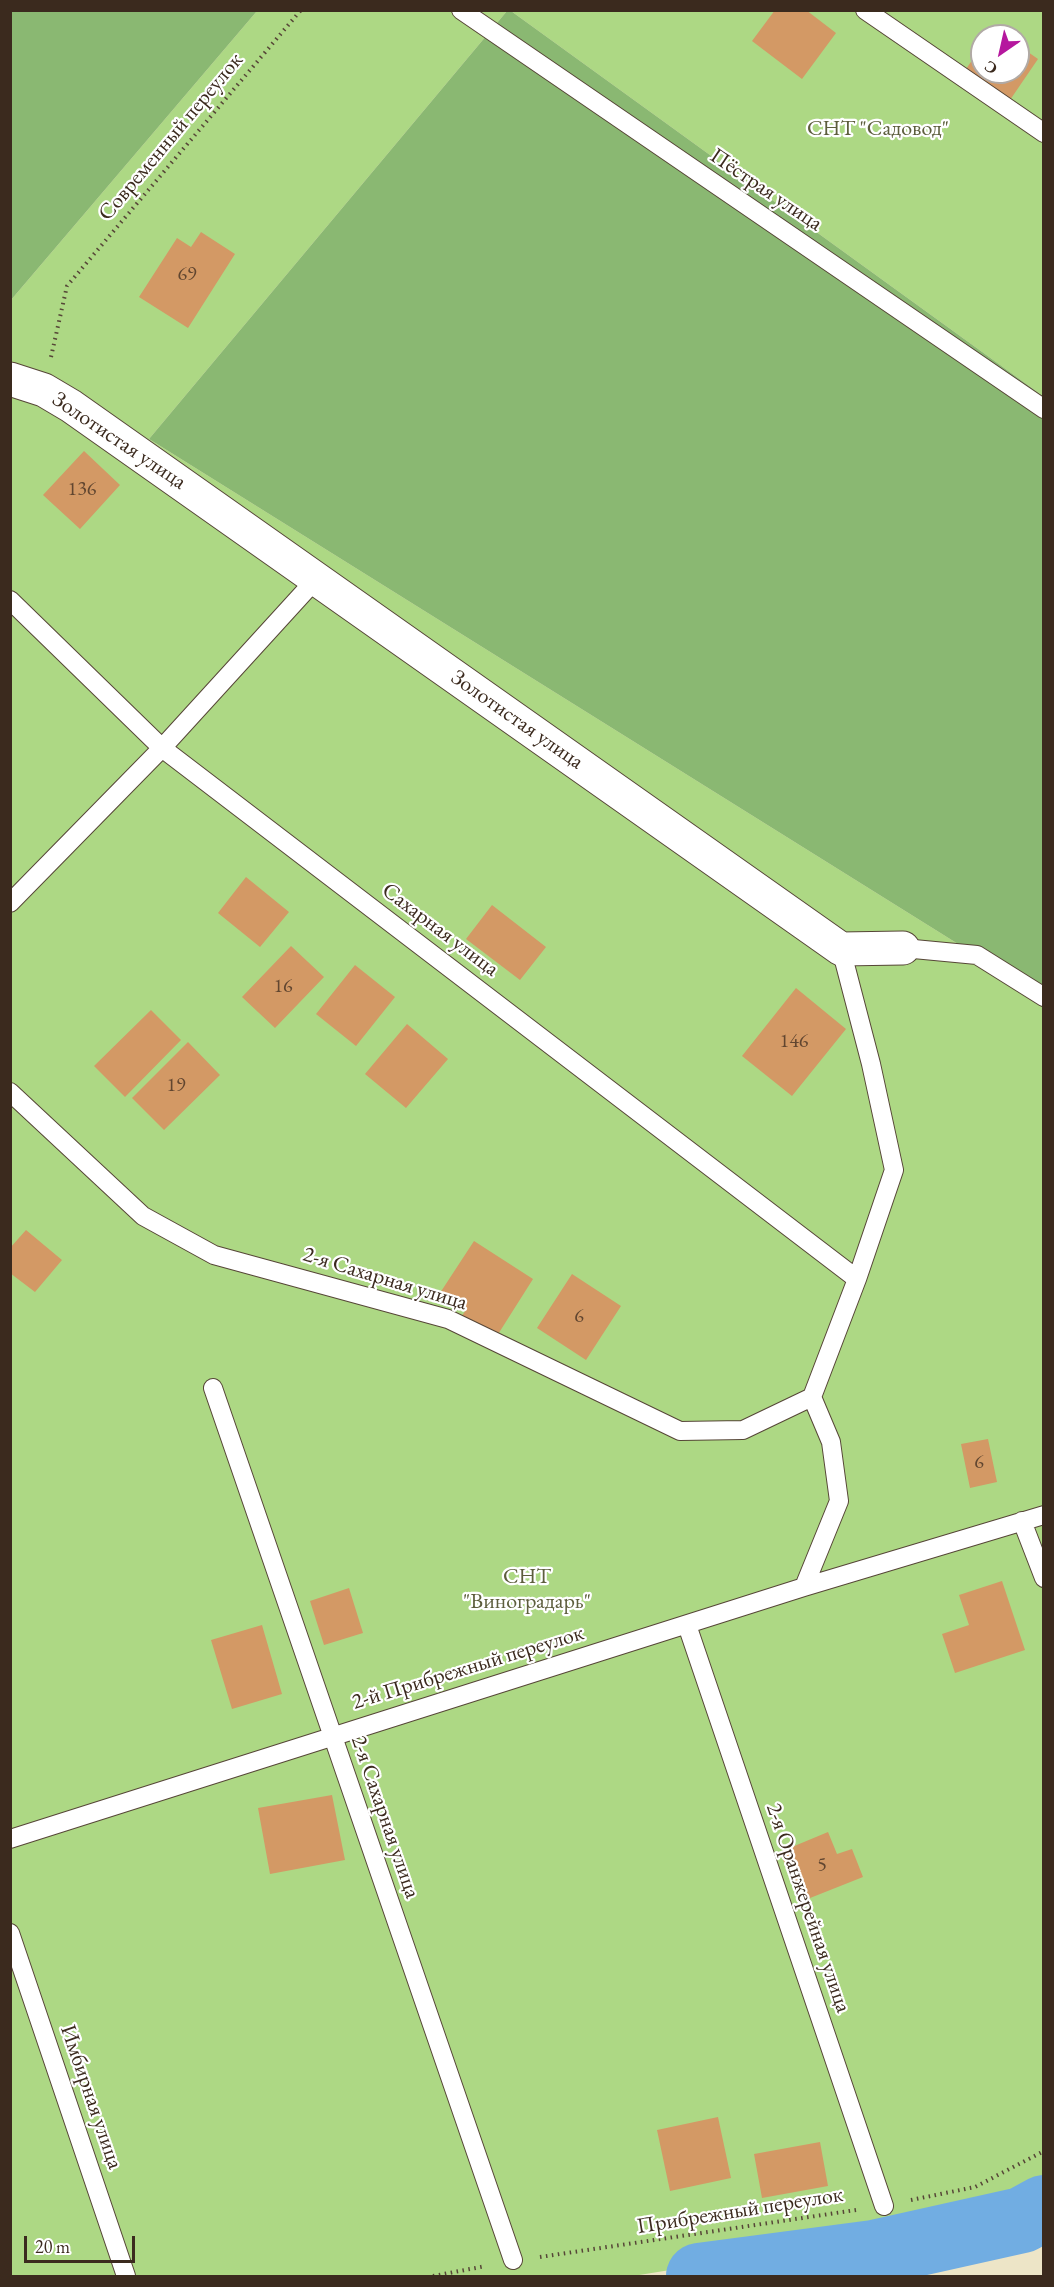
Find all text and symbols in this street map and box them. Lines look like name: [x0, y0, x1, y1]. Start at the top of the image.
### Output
north arrow: [970, 24, 1030, 84]
street label: Современный переулок: [93, 48, 249, 226]
text: С: [980, 56, 1001, 80]
park label: СНТ "Садовод": [807, 116, 949, 142]
street label: Пёстрая улица: [705, 143, 827, 237]
house number: 69: [177, 263, 197, 287]
street label: Золотистая улица: [47, 386, 191, 496]
house number: 136: [68, 478, 96, 502]
street label: Золотистая улица: [446, 664, 588, 776]
street label: Сахарная улица: [376, 877, 504, 983]
house number: 16: [273, 975, 293, 999]
house number: 146: [780, 1030, 808, 1054]
house number: 19: [166, 1074, 186, 1098]
street label: 2-я Сахарная улица: [300, 1241, 470, 1317]
house number: 6: [574, 1305, 584, 1329]
house number: 6: [974, 1451, 984, 1475]
park label: СНТ "Виноградарь": [463, 1564, 591, 1616]
street label: 2-й Прибрежный переулок: [349, 1620, 587, 1716]
street label: 2-я Сахарная улица: [345, 1732, 425, 1902]
street label: 2-я Оранжерейная улица: [760, 1800, 856, 2016]
house number: 5: [817, 1854, 827, 1878]
street label: Имбирная улица: [54, 2021, 128, 2173]
street label: Прибрежный переулок: [635, 2182, 845, 2240]
scale bar: [27, 2224, 138, 2262]
text: 20 m: [35, 2235, 70, 2258]

